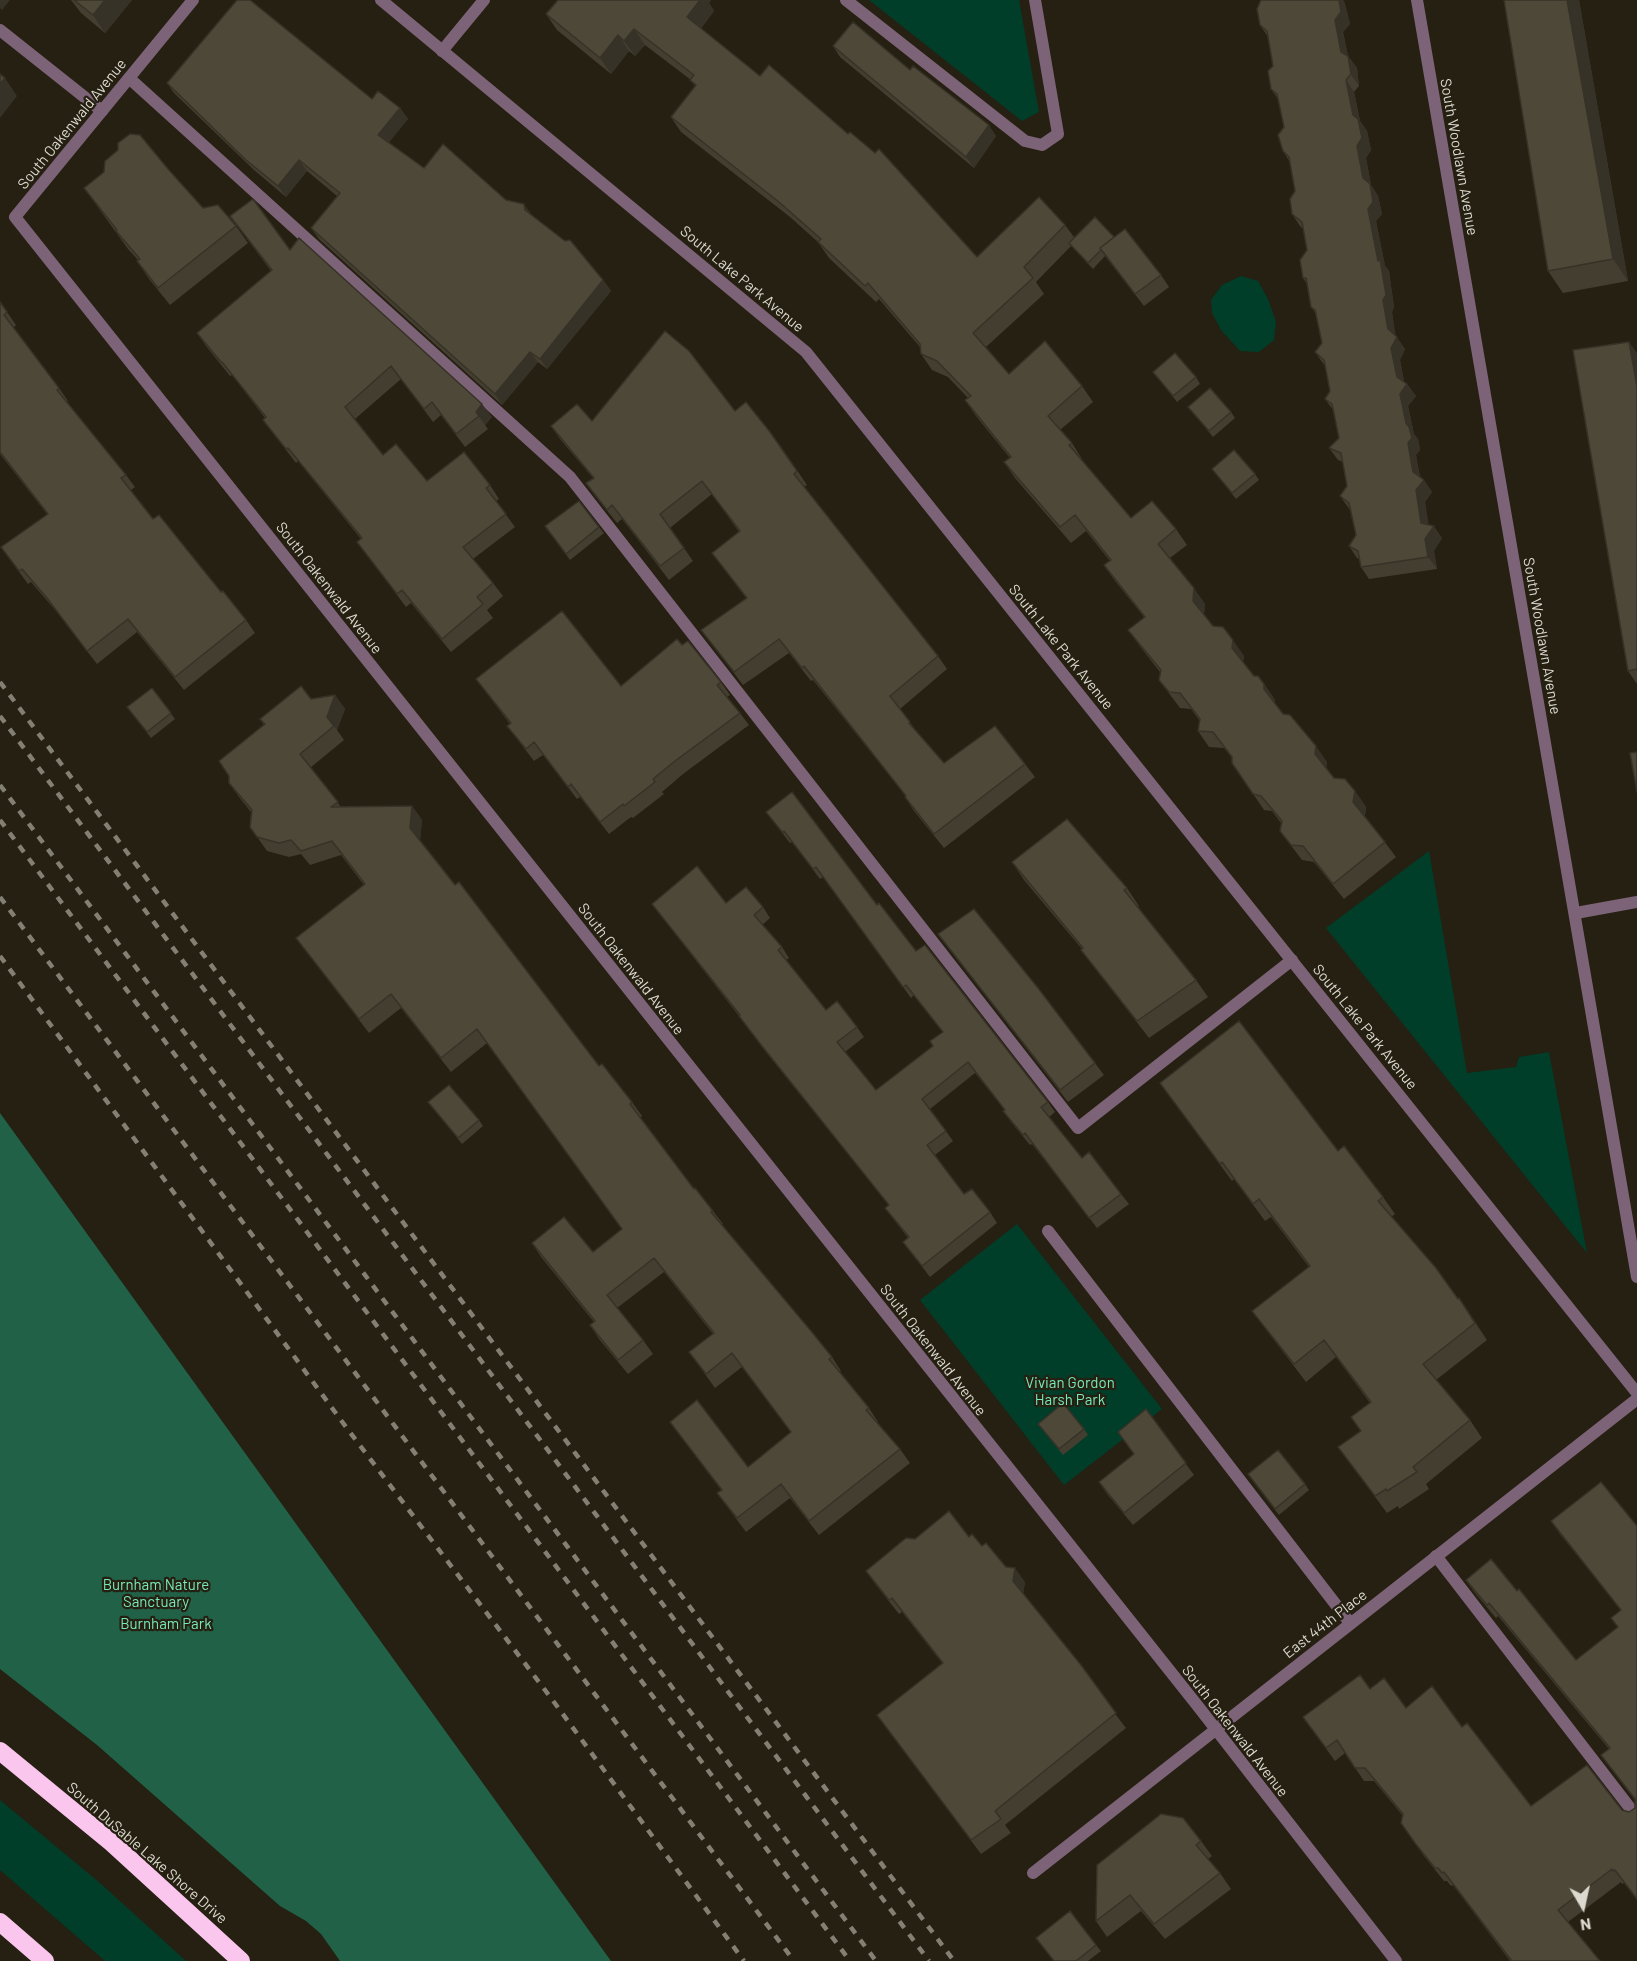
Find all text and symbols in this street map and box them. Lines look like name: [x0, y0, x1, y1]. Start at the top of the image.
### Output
street label: South Oakenwald Avenue: [14, 55, 130, 193]
street label: South Woodlawn Avenue: [1436, 77, 1482, 237]
street label: South Lake Park Avenue: [676, 222, 808, 336]
street label: South Oakenwald Avenue: [272, 519, 386, 657]
street label: South Woodlawn Avenue: [1519, 556, 1565, 716]
street label: South Lake Park Avenue: [1005, 581, 1117, 713]
street label: South Oakenwald Avenue: [574, 900, 688, 1038]
street label: South Lake Park Avenue: [1309, 961, 1421, 1093]
street label: South Oakenwald Avenue: [876, 1281, 990, 1419]
park label: Vivian Gordon Harsh Park: [1025, 1374, 1115, 1409]
park label: Burnham Nature Sanctuary: [103, 1576, 209, 1611]
street label: East 44th Place: [1280, 1586, 1370, 1662]
park label: Burnham Park: [120, 1615, 212, 1633]
street label: South Oakenwald Avenue: [1178, 1662, 1292, 1800]
street label: South DuSable Lake Shore Drive: [63, 1778, 231, 1928]
north arrow: [1553, 1877, 1613, 1937]
text: N: [1579, 1915, 1593, 1935]

